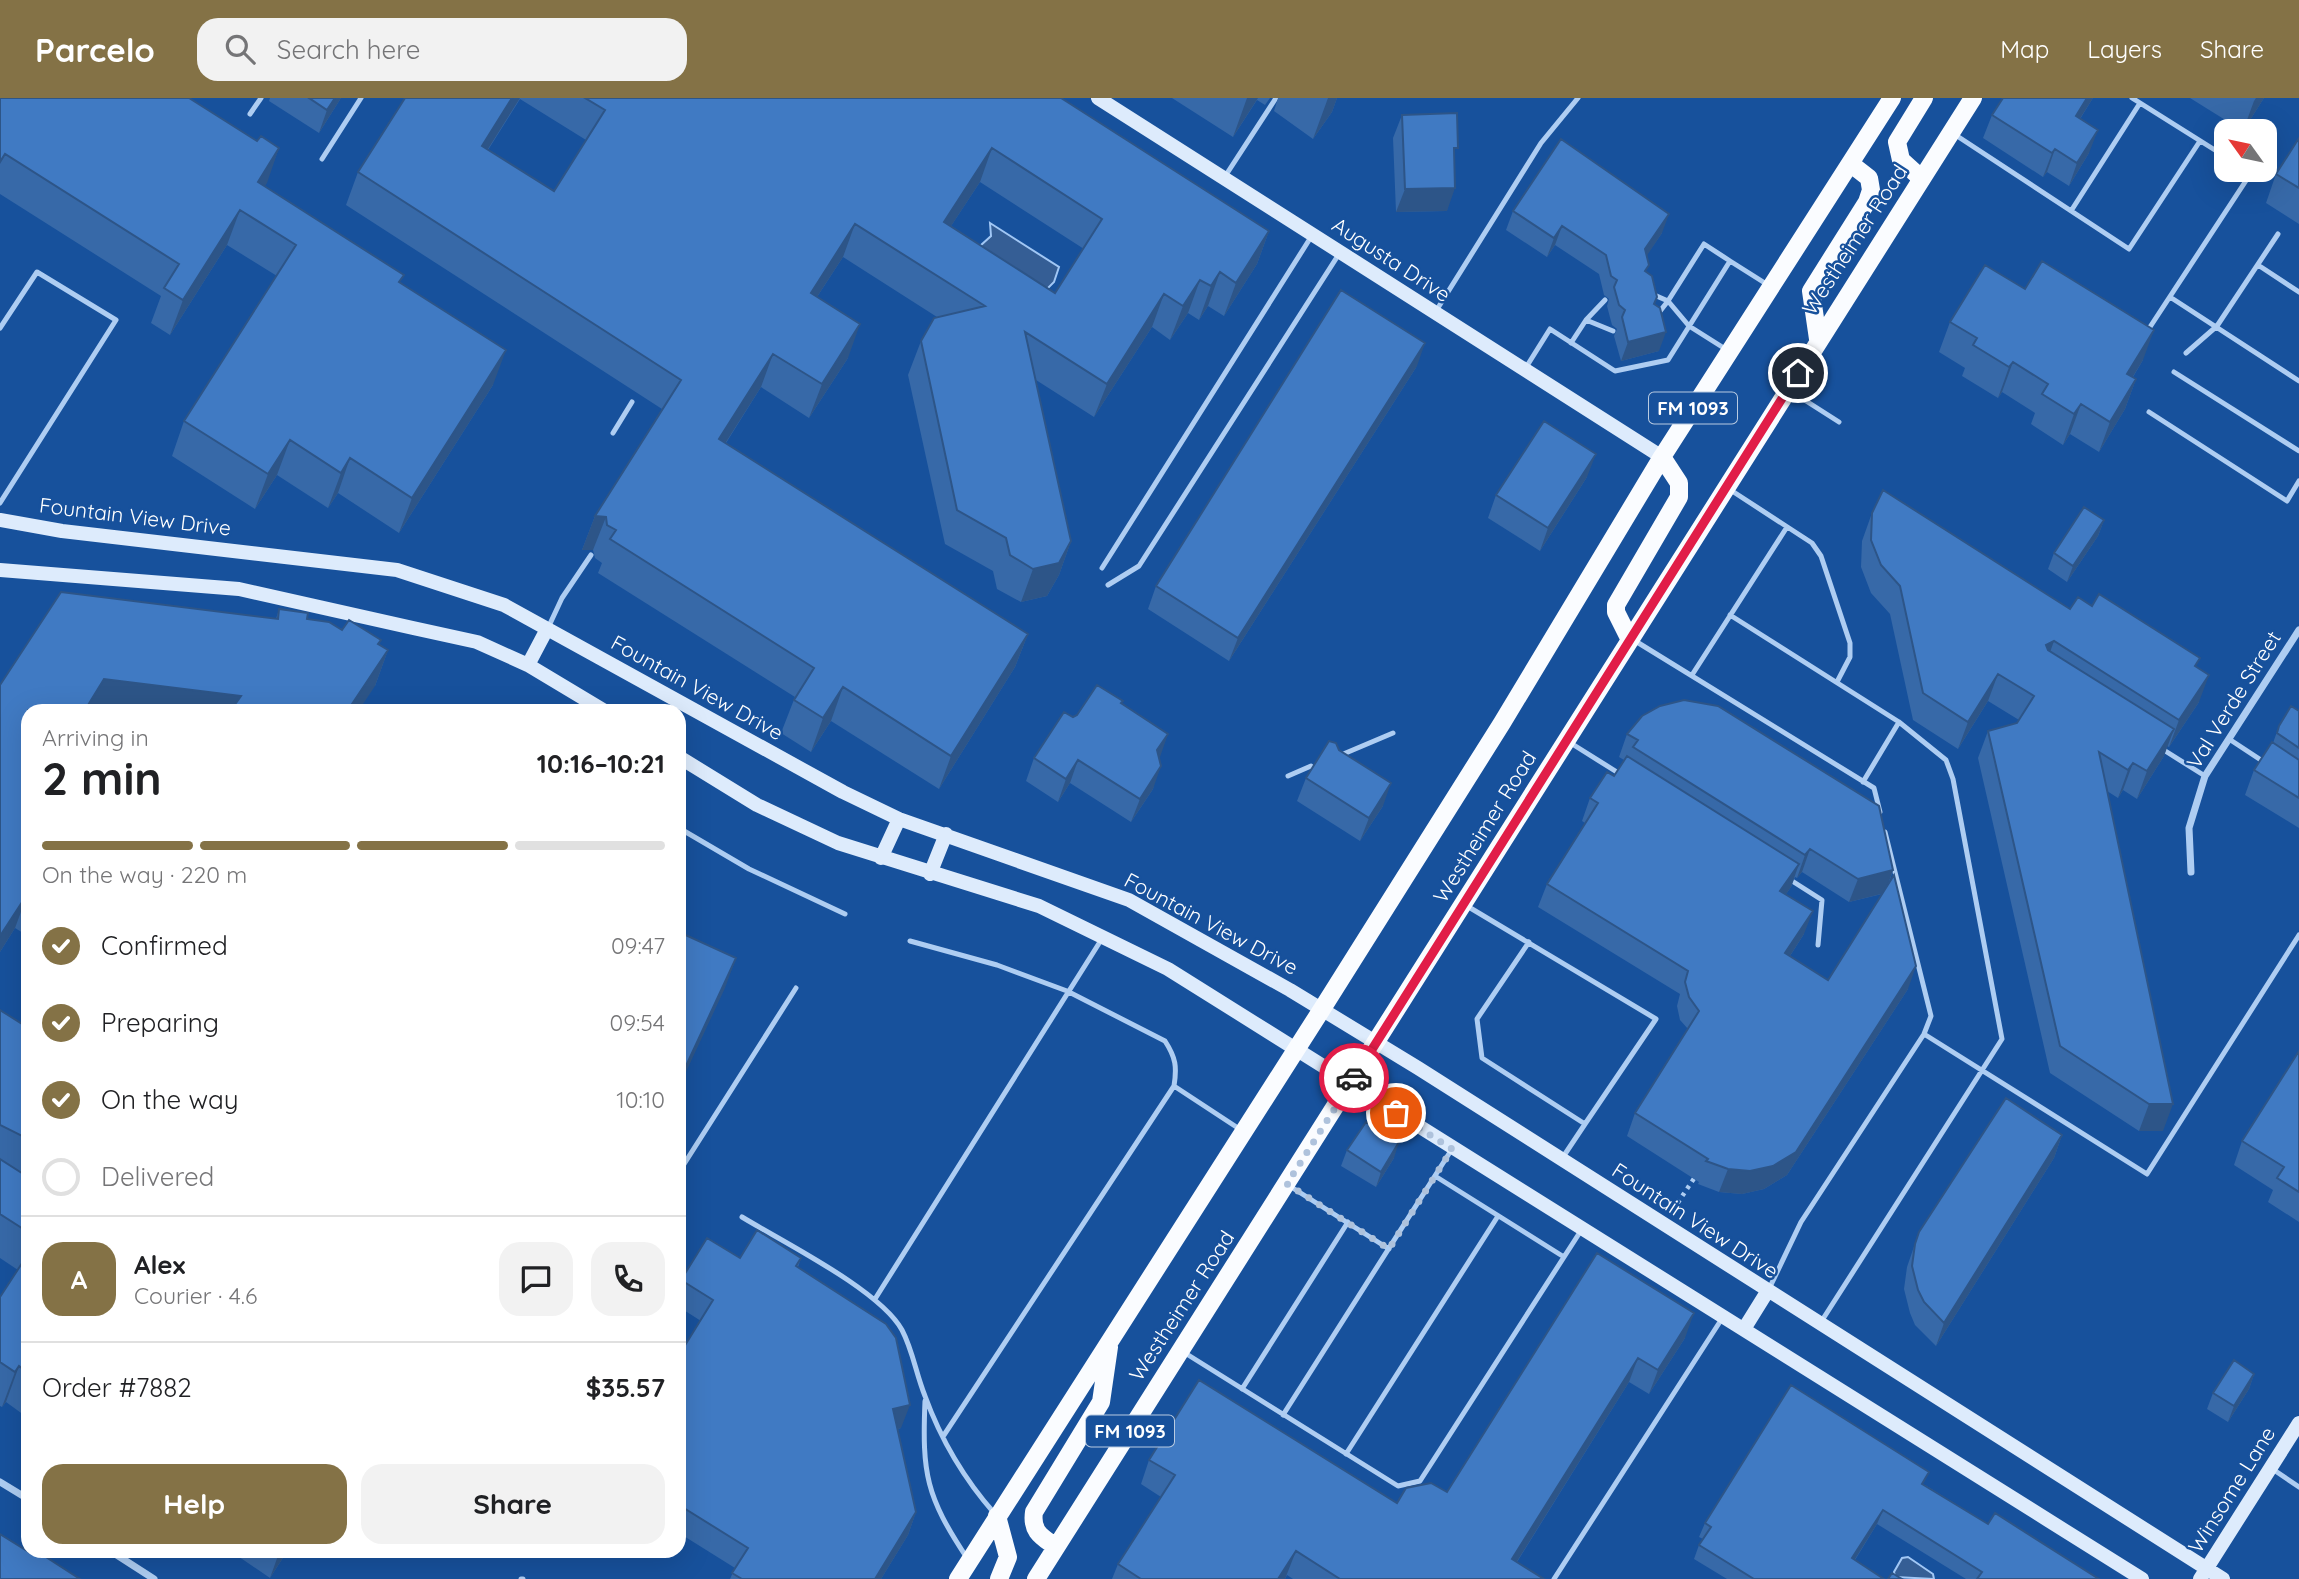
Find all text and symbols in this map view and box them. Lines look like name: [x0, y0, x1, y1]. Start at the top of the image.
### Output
search box: [197, 18, 687, 81]
text: Parcelo: [35, 29, 155, 70]
icon: search: [221, 30, 259, 68]
text: Search here: [277, 33, 420, 66]
text: Map: [2000, 34, 2049, 64]
text: Layers: [2087, 34, 2162, 64]
text: Share: [2200, 34, 2264, 64]
north arrow: [2214, 119, 2277, 182]
map controls: [2214, 119, 2277, 182]
street label: Westheimer Road: [1796, 159, 1912, 320]
street label: Augusta Drive: [1327, 211, 1456, 307]
pin: [1768, 343, 1828, 403]
icon: home: [1779, 354, 1817, 392]
road number: FM 1093: [1649, 392, 1737, 424]
street label: Fountain View Drive: [38, 491, 232, 541]
street label: Val Verde Street: [2180, 626, 2286, 773]
street label: Fountain View Drive: [607, 629, 788, 745]
text: Arriving in: [42, 723, 149, 752]
street label: Westheimer Road: [1427, 746, 1541, 907]
text: 10:16–10:21: [537, 747, 665, 780]
text: 2 min: [42, 749, 162, 807]
text: On the way · 220 m: [42, 860, 247, 889]
street label: Fountain View Drive: [1120, 866, 1303, 980]
icon: check: [42, 927, 80, 965]
text: Confirmed: [101, 929, 228, 962]
text: 09:47: [611, 931, 665, 960]
icon: check: [42, 1004, 80, 1042]
text: Preparing: [101, 1006, 219, 1039]
text: 09:54: [610, 1008, 665, 1037]
courier: [1319, 1043, 1389, 1113]
icon: car: [1335, 1059, 1373, 1097]
icon: check: [42, 1081, 80, 1119]
text: On the way: [101, 1083, 239, 1116]
pin: [1366, 1083, 1426, 1143]
text: 10:10: [616, 1085, 665, 1114]
icon: bag: [1377, 1094, 1415, 1132]
street label: Fountain View Drive: [1608, 1157, 1784, 1284]
text: Delivered: [101, 1160, 214, 1193]
street label: Westheimer Road: [1123, 1225, 1239, 1386]
button: chat: [499, 1242, 573, 1316]
button: phone: [591, 1242, 665, 1316]
text: Alex: [134, 1248, 185, 1281]
text: A: [71, 1263, 87, 1296]
text: Courier · 4.6: [134, 1281, 257, 1310]
text: Order #7882: [42, 1371, 192, 1404]
text: $35.57: [586, 1371, 665, 1404]
road number: FM 1093: [1086, 1415, 1174, 1446]
street label: Winsome Lane: [2182, 1421, 2280, 1557]
button: Help: [42, 1464, 347, 1544]
button: Share: [361, 1464, 665, 1544]

